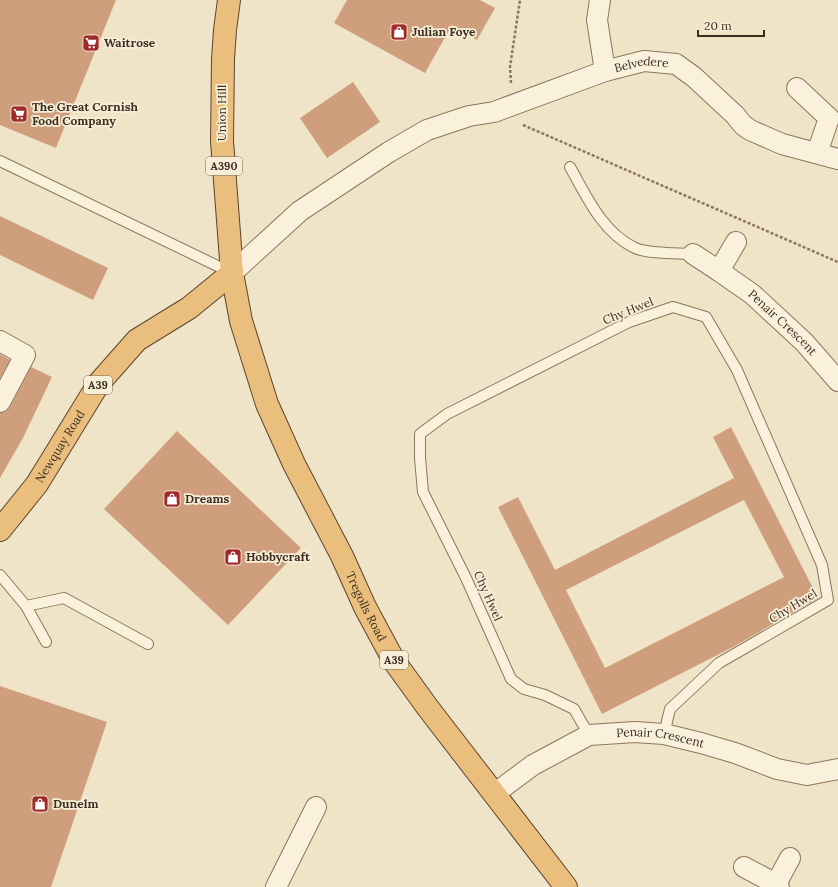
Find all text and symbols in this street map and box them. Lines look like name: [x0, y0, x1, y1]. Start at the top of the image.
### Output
scale bar: [698, 12, 764, 38]
text: 20 m: [704, 18, 732, 33]
shop icon: Julian Foye: [389, 22, 409, 42]
place label: Julian Foye: [412, 24, 476, 39]
supermarket icon: Waitrose: [81, 33, 101, 53]
place label: Waitrose: [104, 35, 156, 50]
street label: Belvedere: [613, 53, 670, 75]
street label: Union Hill: [214, 85, 229, 141]
place label: The Great Cornish Food Company: [32, 99, 139, 128]
supermarket icon: The Great Cornish Food Company: [9, 104, 29, 124]
road number: A390: [206, 157, 242, 175]
street label: Penair Crescent: [745, 286, 820, 359]
street label: Chy Hwel: [600, 294, 655, 327]
road number: A39: [84, 376, 112, 394]
street label: Newquay Road: [32, 407, 88, 485]
shop icon: Dreams: [162, 489, 182, 509]
place label: Dreams: [185, 491, 230, 506]
shop icon: Hobbycraft: [223, 547, 243, 567]
place label: Hobbycraft: [246, 549, 311, 564]
street label: Chy Hwel: [471, 568, 506, 623]
street label: Tregolls Road: [343, 569, 390, 644]
street label: Chy Hwel: [766, 585, 819, 626]
road number: A39: [380, 651, 408, 669]
street label: Penair Crescent: [616, 724, 707, 751]
shop icon: Dunelm: [30, 794, 50, 814]
place label: Dunelm: [53, 796, 98, 811]

